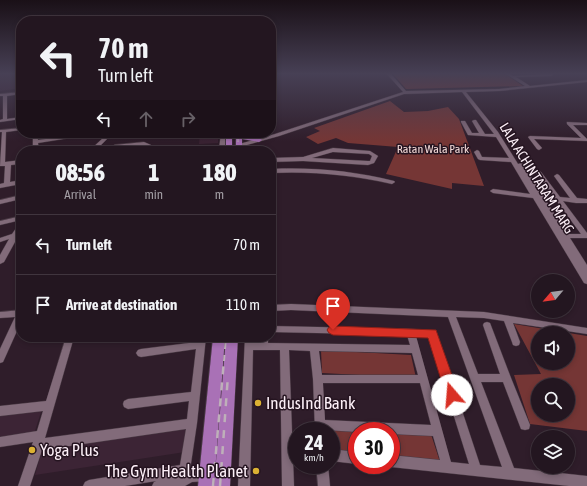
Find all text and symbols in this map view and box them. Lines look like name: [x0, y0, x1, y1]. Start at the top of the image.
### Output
icon: left: [32, 32, 84, 84]
text: 70 m: [98, 32, 148, 64]
text: Turn left: [98, 65, 153, 86]
icon: left: [93, 108, 115, 130]
icon: ahead: [135, 108, 157, 130]
icon: right: [177, 108, 199, 130]
street label: LALA ACHINTARAM MARG: [496, 120, 578, 236]
park label: Ratan Wala Park: [397, 142, 470, 156]
text: 08:56: [56, 159, 105, 186]
text: 1: [148, 159, 159, 186]
text: 180: [203, 159, 236, 186]
text: Arrival: [64, 187, 96, 202]
text: min: [144, 187, 163, 202]
text: m: [215, 187, 224, 202]
icon: left: [32, 234, 54, 256]
text: Turn left: [66, 236, 112, 253]
text: 70 m: [233, 236, 260, 253]
north arrow: [531, 274, 575, 318]
map controls: [531, 274, 575, 474]
pin: [316, 289, 350, 330]
icon: arrive: [32, 294, 54, 316]
icon: arrive: [322, 295, 344, 317]
text: Arrive at destination: [66, 296, 177, 313]
text: 110 m: [226, 296, 260, 313]
button: sound: [531, 326, 575, 370]
position arrow: [431, 374, 473, 416]
button: search: [531, 378, 575, 422]
place label: IndusInd Bank: [266, 393, 356, 413]
marker: IndusInd Bank: [253, 398, 263, 408]
speed limit sign: 30: [348, 422, 400, 474]
button: layers: [531, 430, 575, 474]
text: 24: [305, 431, 323, 454]
place label: Yoga Plus: [40, 440, 99, 460]
marker: Yoga Plus: [27, 445, 37, 455]
text: km/h: [304, 452, 324, 463]
place label: The Gym Health Planet: [105, 461, 248, 481]
marker: The Gym Health Planet: [251, 466, 261, 476]

